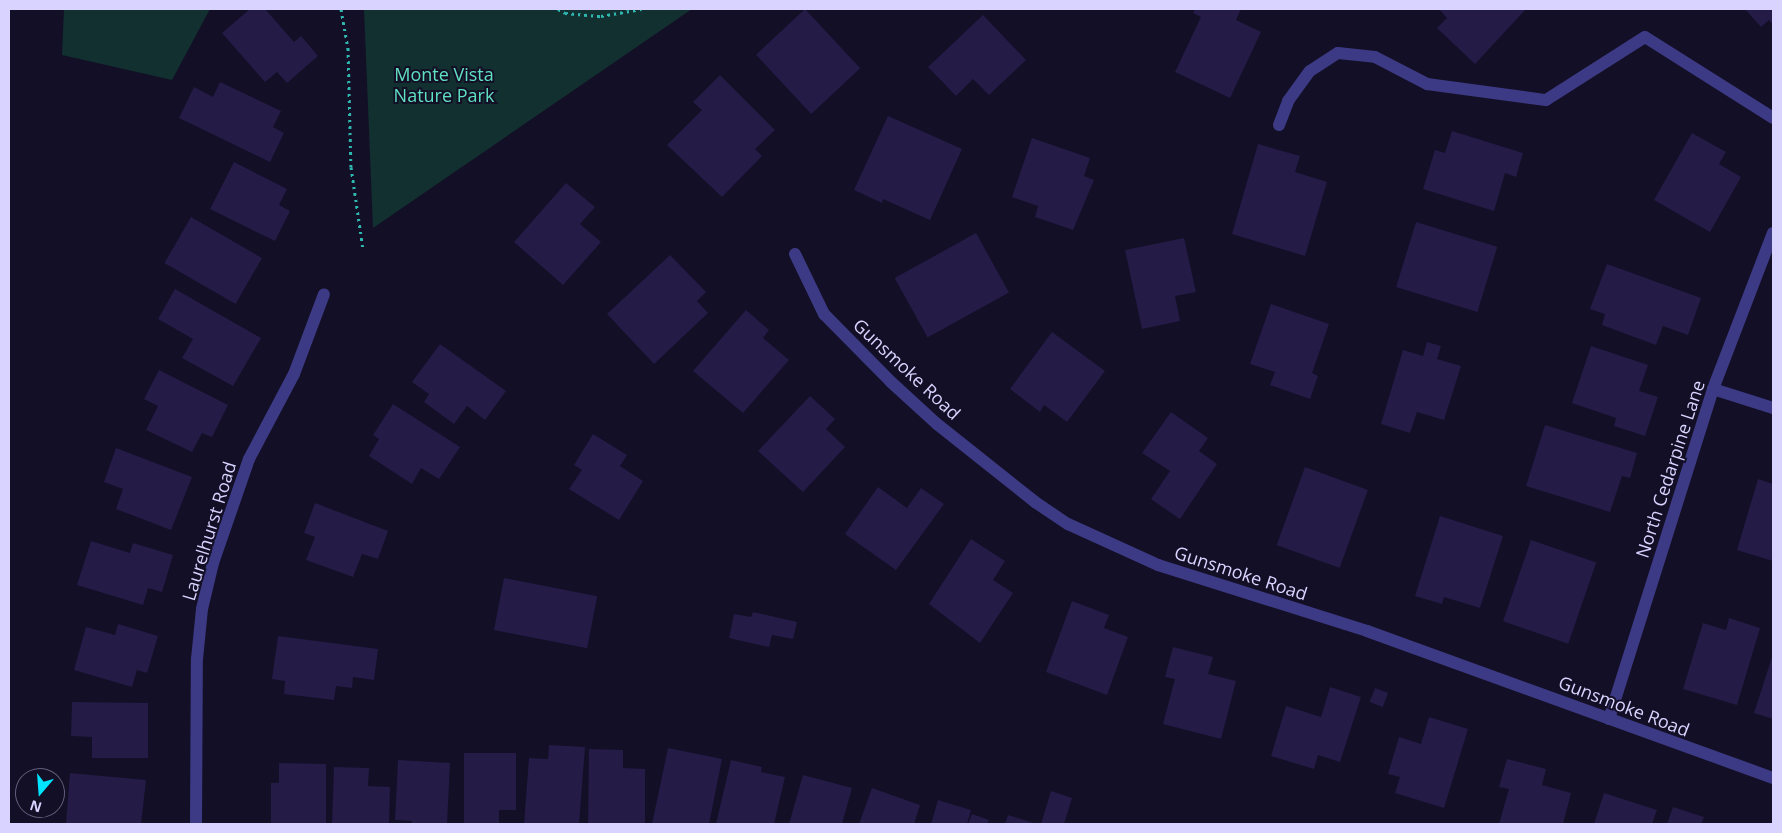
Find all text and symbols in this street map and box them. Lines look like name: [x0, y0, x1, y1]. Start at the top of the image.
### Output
park label: Monte Vista Nature Park: [394, 64, 494, 106]
street label: Gunsmoke Road: [849, 314, 965, 424]
street label: North Cedarpine Lane: [1631, 377, 1709, 561]
street label: Laurelhurst Road: [178, 459, 240, 603]
street label: Gunsmoke Road: [1172, 541, 1310, 605]
street label: Gunsmoke Road: [1556, 671, 1692, 741]
north arrow: [15, 768, 65, 818]
text: N: [27, 796, 44, 818]

